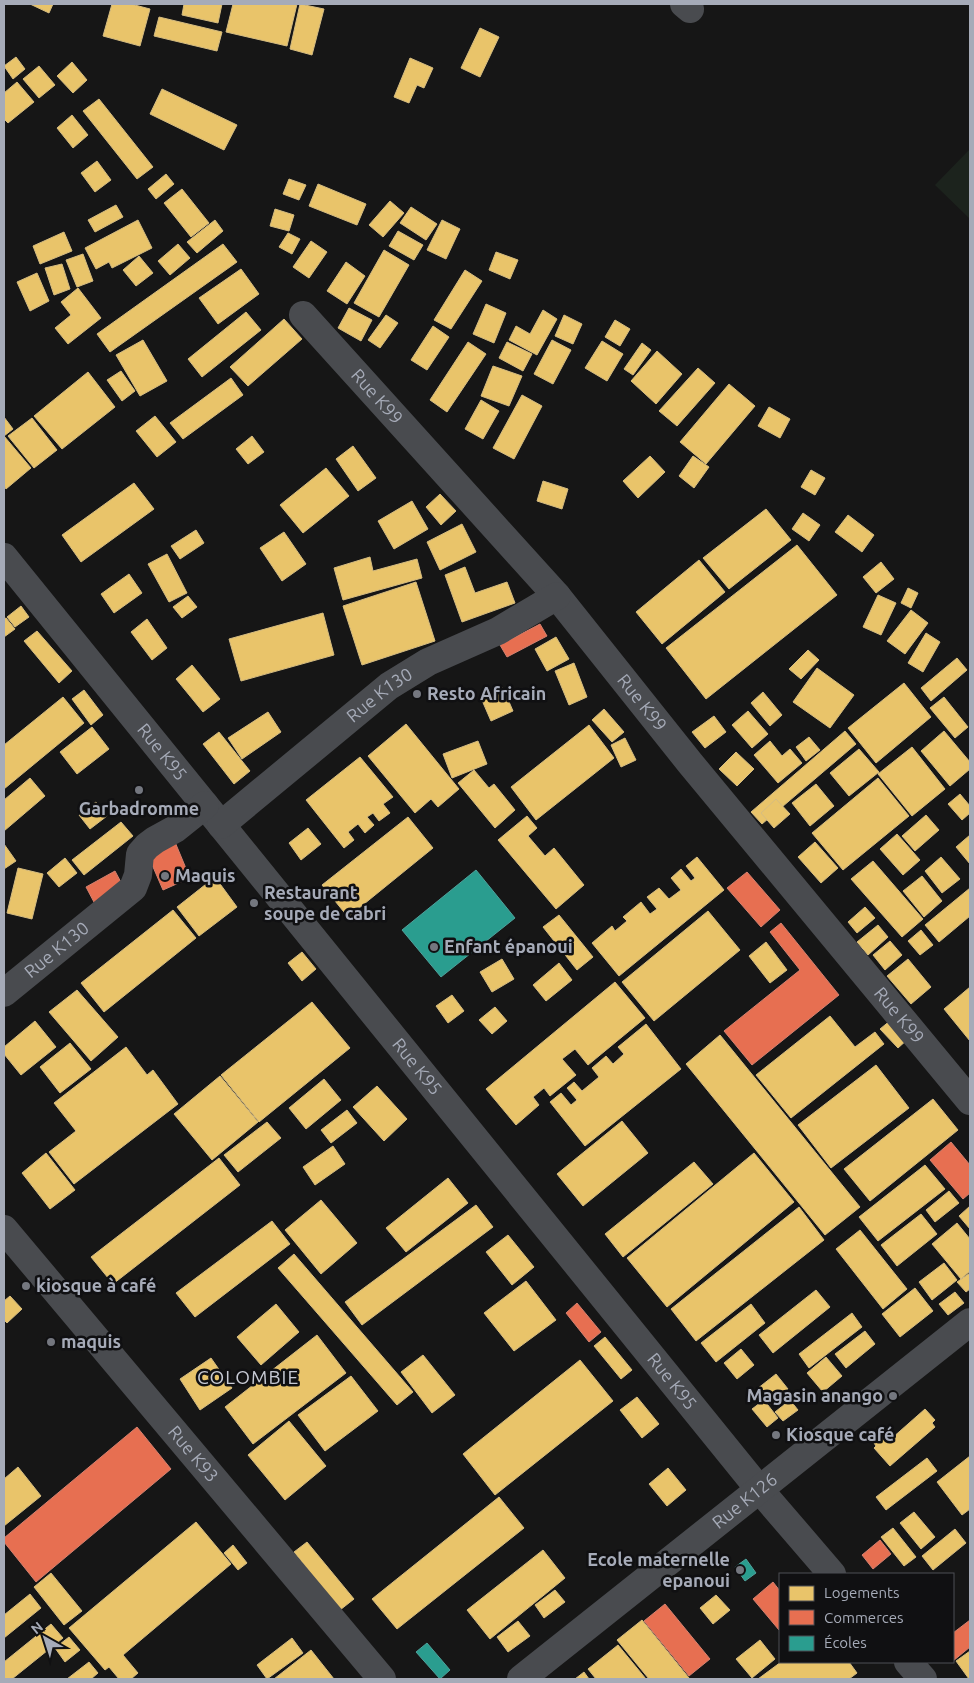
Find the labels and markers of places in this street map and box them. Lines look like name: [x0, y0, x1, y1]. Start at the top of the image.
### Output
place label: Resto Africain: [427, 683, 546, 703]
marker: Resto Africain: [411, 688, 423, 700]
marker: Garbadromme: [133, 784, 145, 796]
place label: Garbadromme: [79, 798, 199, 818]
place label: Maquis: [175, 865, 236, 885]
marker: Maquis: [159, 870, 171, 882]
place label: Restaurant soupe de cabri: [264, 882, 386, 923]
marker: Restaurant soupe de cabri: [248, 897, 260, 909]
place label: Enfant épanoui: [444, 936, 573, 956]
marker: Enfant épanoui: [428, 941, 440, 953]
place label: kiosque à café: [36, 1275, 156, 1295]
marker: kiosque à café: [20, 1280, 32, 1292]
place label: maquis: [61, 1331, 121, 1351]
marker: maquis: [45, 1336, 57, 1348]
place label: Magasin anango: [746, 1385, 883, 1405]
marker: Magasin anango: [887, 1390, 899, 1402]
place label: Kiosque café: [786, 1424, 894, 1444]
marker: Kiosque café: [770, 1429, 782, 1441]
place label: Ecole maternelle epanoui: [587, 1549, 730, 1590]
marker: Ecole maternelle epanoui: [734, 1564, 746, 1576]

